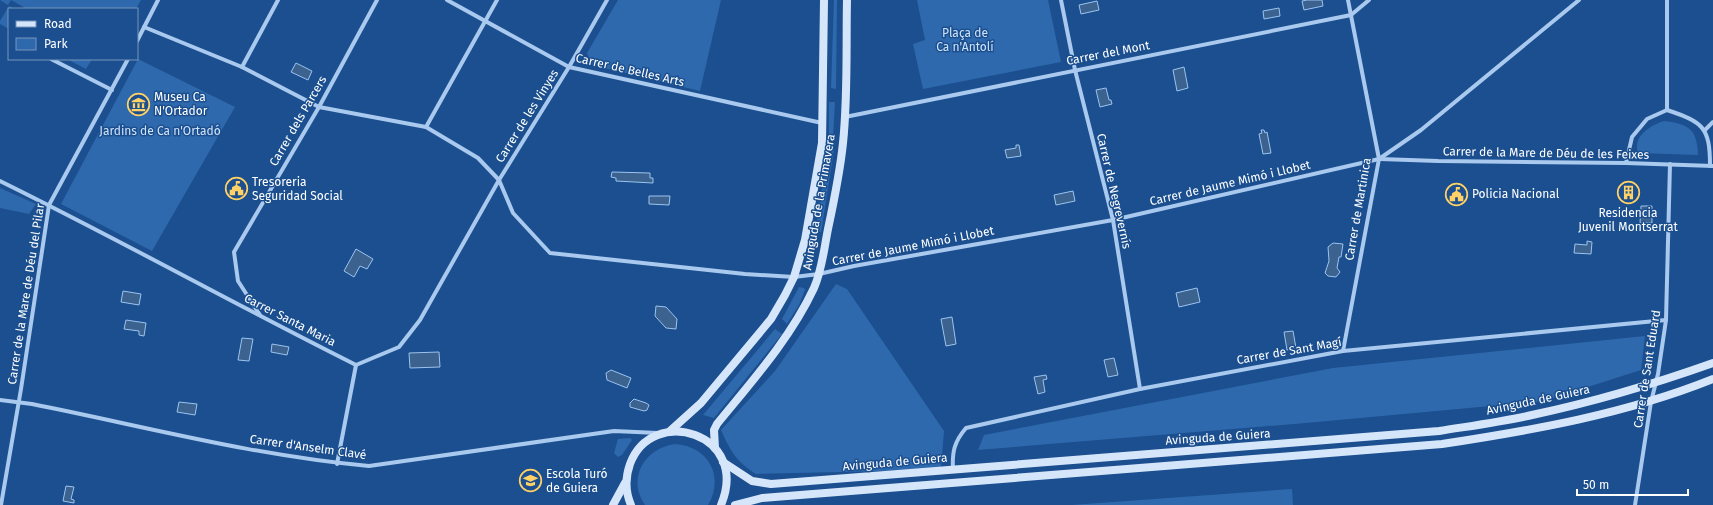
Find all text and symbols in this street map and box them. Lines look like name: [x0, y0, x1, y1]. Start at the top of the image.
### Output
legend: [8, 8, 138, 60]
text: Road: [44, 17, 72, 31]
park label: Plaça de Ca n'Antolí: [936, 26, 994, 54]
text: Park: [44, 37, 68, 51]
street label: Carrer del Mont: [1065, 38, 1151, 68]
street label: Carrer de Belles Arts: [574, 51, 686, 89]
street label: Carrer de les Vinyes: [493, 67, 562, 165]
street label: Carrer dels Parcers: [267, 73, 330, 168]
place label: Museu Ca N'Ortador: [154, 90, 208, 118]
museum icon: Museu Ca N'Ortador: [125, 91, 151, 117]
park label: Jardins de Ca n'Ortadó: [99, 124, 221, 138]
street label: Carrer de Negrevernís: [1094, 132, 1134, 250]
street label: Avinguda de la Primavera: [800, 133, 838, 271]
street label: Carrer de la Mare de Déu de les Feixes: [1443, 144, 1650, 162]
street label: Carrer de Martinica: [1342, 157, 1374, 261]
street label: Carrer de Jaume Mimó i Llobet: [1148, 158, 1312, 208]
place label: Tresoreria Seguridad Social: [252, 175, 343, 203]
public building icon: Tresoreria Seguridad Social: [224, 176, 250, 202]
building icon: Residencia Juvenil Montserrat: [1615, 179, 1641, 205]
public building icon: Policia Nacional: [1444, 181, 1470, 207]
place label: Policia Nacional: [1472, 187, 1560, 201]
street label: Carrer de la Mare de Déu del Pilar: [5, 202, 47, 385]
place label: Residencia Juvenil Montserrat: [1578, 206, 1679, 234]
street label: Carrer de Jaume Mimó i Llobet: [831, 223, 996, 269]
street label: Carrer Santa Maria: [242, 291, 338, 349]
street label: Carrer de Sant Eduard: [1631, 309, 1663, 429]
street label: Carrer de Sant Magí: [1235, 335, 1343, 367]
street label: Avinguda de Guiera: [1485, 382, 1591, 418]
street label: Avinguda de Guiera: [1165, 426, 1271, 448]
street label: Carrer d'Anselm Clavé: [249, 432, 367, 462]
street label: Avinguda de Guiera: [842, 450, 948, 474]
place label: Escola Turó de Guiera: [546, 467, 608, 495]
school or university icon: Escola Turó de Guiera: [518, 468, 544, 494]
scale bar: [1577, 471, 1688, 497]
text: 50 m: [1583, 478, 1609, 492]

